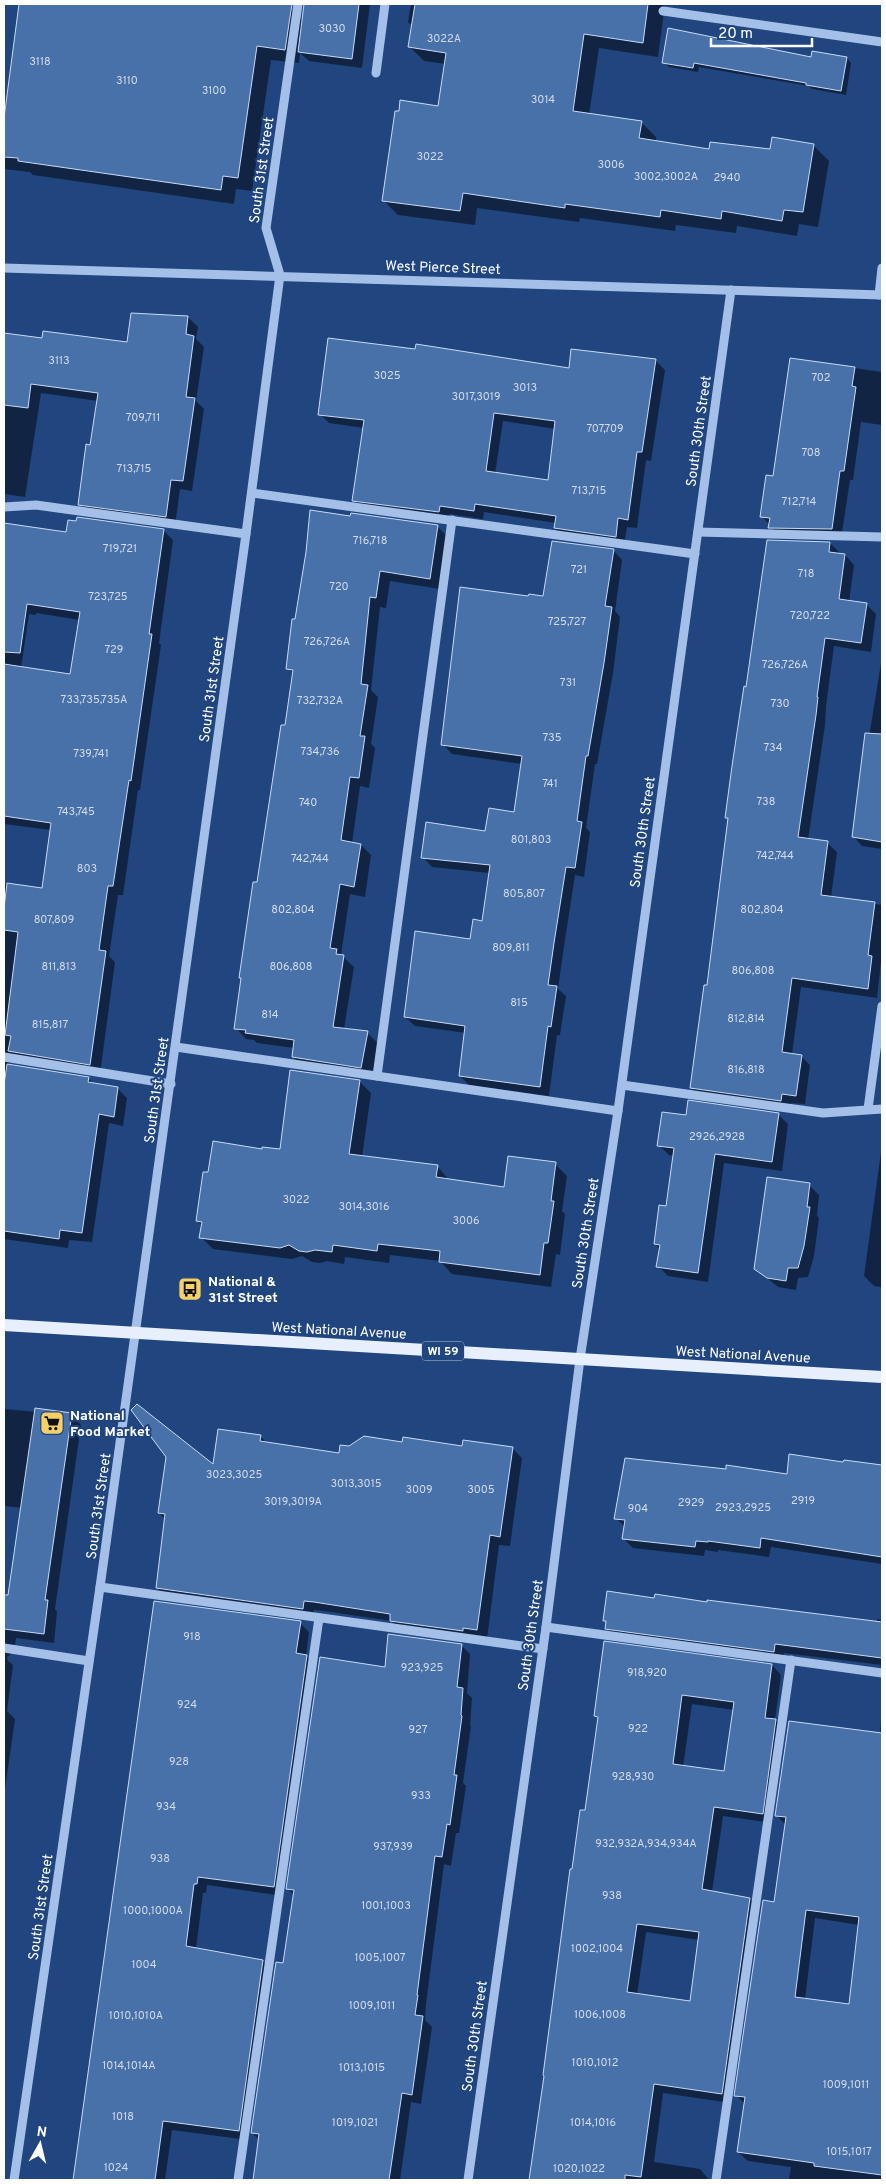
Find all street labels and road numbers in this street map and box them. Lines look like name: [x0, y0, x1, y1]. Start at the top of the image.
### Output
street label: South 31st Street: [247, 116, 278, 224]
street label: West Pierce Street: [385, 258, 501, 279]
street label: South 30th Street: [683, 375, 716, 488]
street label: South 31st Street: [197, 635, 228, 743]
street label: South 30th Street: [627, 776, 660, 889]
street label: South 31st Street: [142, 1036, 173, 1144]
street label: South 30th Street: [569, 1177, 604, 1290]
street label: West National Avenue: [271, 1319, 407, 1344]
road number: WI 59: [422, 1342, 464, 1360]
street label: West National Avenue: [675, 1343, 811, 1368]
street label: South 31st Street: [84, 1452, 115, 1560]
street label: South 30th Street: [515, 1579, 548, 1692]
street label: South 31st Street: [26, 1853, 57, 1961]
street label: South 30th Street: [459, 1980, 492, 2093]

